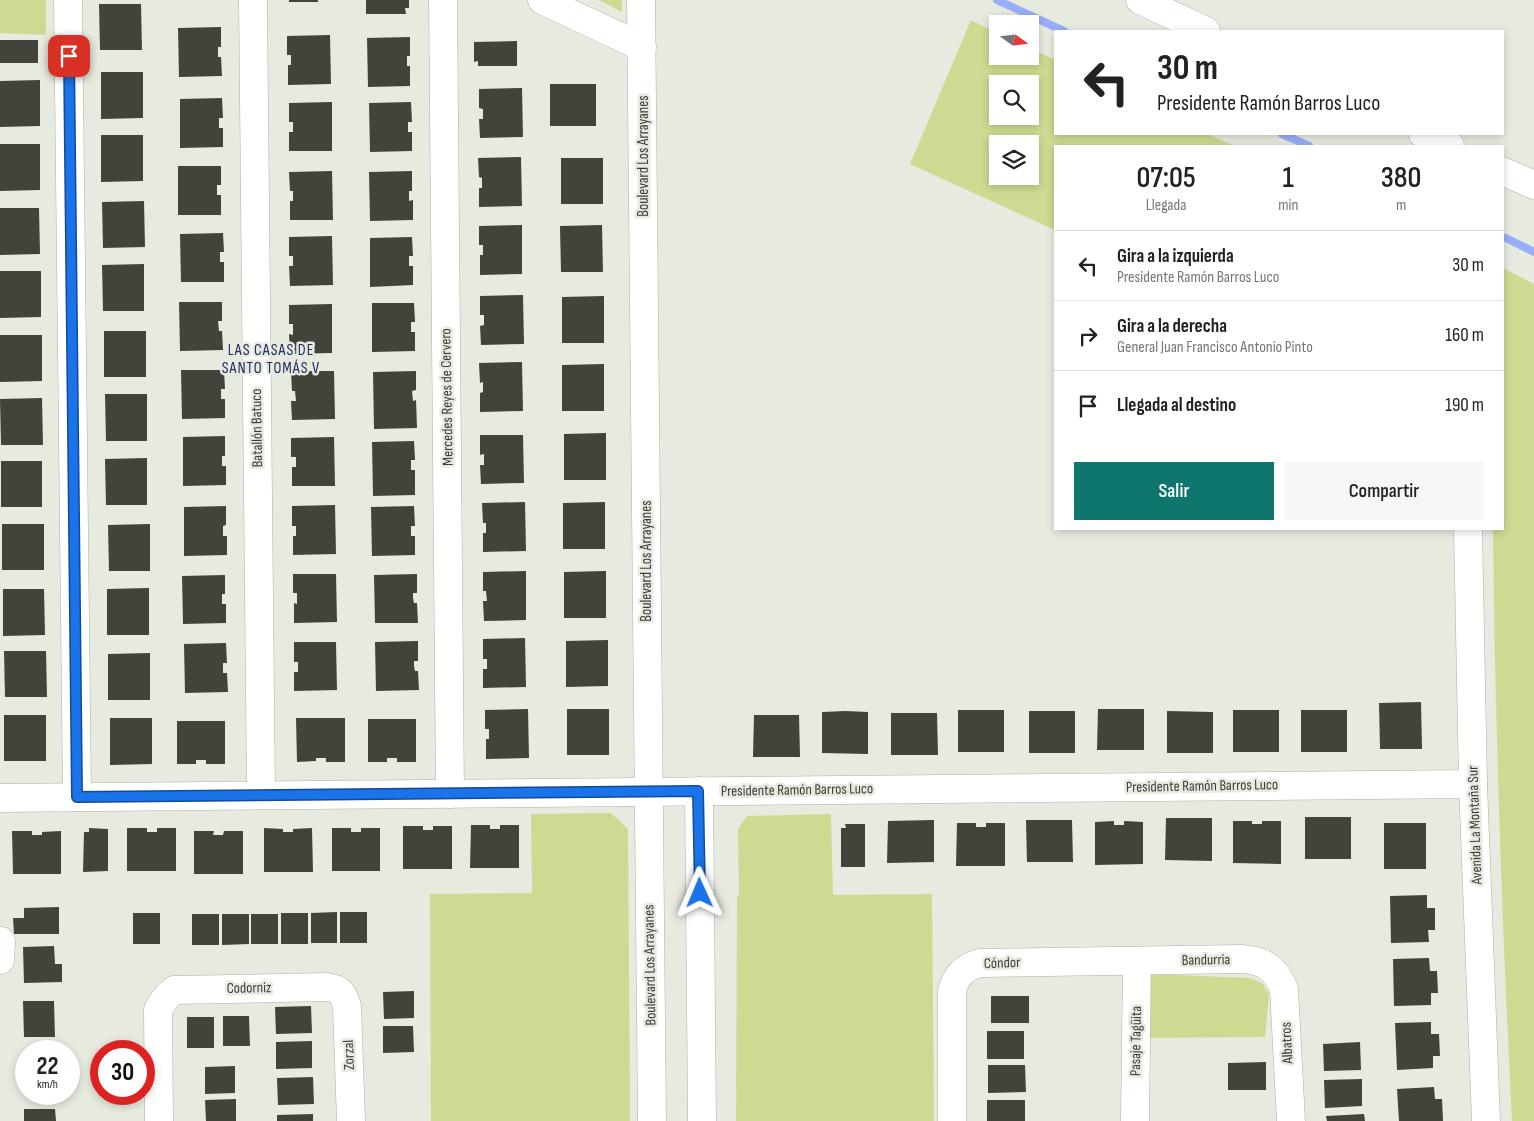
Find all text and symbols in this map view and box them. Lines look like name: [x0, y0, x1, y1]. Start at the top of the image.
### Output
north arrow: [989, 15, 1039, 65]
map controls: [989, 15, 1039, 185]
pin: [48, 35, 90, 77]
icon: arrive: [55, 42, 83, 70]
text: 30 m: [1157, 47, 1218, 90]
icon: left: [1074, 50, 1139, 115]
button: search: [989, 75, 1039, 125]
text: Presidente Ramón Barros Luco: [1157, 90, 1380, 117]
street label: Boulevard Los Arrayanes: [634, 95, 653, 217]
button: layers: [989, 135, 1039, 185]
text: 07:05: [1137, 160, 1196, 196]
text: 1: [1283, 160, 1294, 196]
text: 380: [1381, 160, 1422, 196]
text: Llegada: [1146, 196, 1186, 215]
text: min: [1278, 196, 1298, 215]
text: m: [1396, 196, 1406, 215]
text: Gira a la izquierda: [1117, 245, 1234, 268]
icon: left: [1074, 252, 1102, 280]
text: 30 m: [1452, 254, 1484, 277]
text: Presidente Ramón Barros Luco: [1117, 268, 1279, 287]
text: Gira a la derecha: [1117, 315, 1227, 338]
icon: right: [1074, 322, 1102, 350]
text: 160 m: [1445, 324, 1484, 347]
street label: Mercedes Reyes de Cervero: [436, 328, 458, 466]
text: General Juan Francisco Antonio Pinto: [1117, 338, 1313, 357]
district label: LAS CASAS DE SANTO TOMÁS V: [222, 341, 320, 378]
street label: Batallón Batuco: [247, 388, 267, 468]
icon: arrive: [1074, 392, 1102, 420]
text: Llegada al destino: [1117, 394, 1236, 417]
text: 190 m: [1445, 394, 1484, 417]
button: Salir: [1074, 462, 1274, 520]
button: Compartir: [1284, 462, 1484, 520]
street label: Boulevard Los Arrayanes: [637, 500, 656, 622]
street label: Avenida La Montaña Sur: [1463, 765, 1487, 886]
street label: Presidente Ramón Barros Luco: [1126, 775, 1278, 797]
street label: Presidente Ramón Barros Luco: [721, 779, 873, 801]
position arrow: [673, 866, 725, 918]
street label: Boulevard Los Arrayanes: [639, 904, 661, 1026]
street label: Bandurria: [1182, 950, 1231, 970]
street label: Cóndor: [983, 953, 1021, 973]
street label: Codorniz: [226, 978, 272, 998]
street label: Pasaje Tagüita: [1126, 1005, 1146, 1076]
street label: Albatros: [1276, 1022, 1298, 1065]
street label: Zorzal: [339, 1039, 359, 1071]
speed limit sign: 30: [90, 1040, 155, 1105]
text: 22: [37, 1051, 58, 1082]
text: km/h: [37, 1077, 58, 1092]

